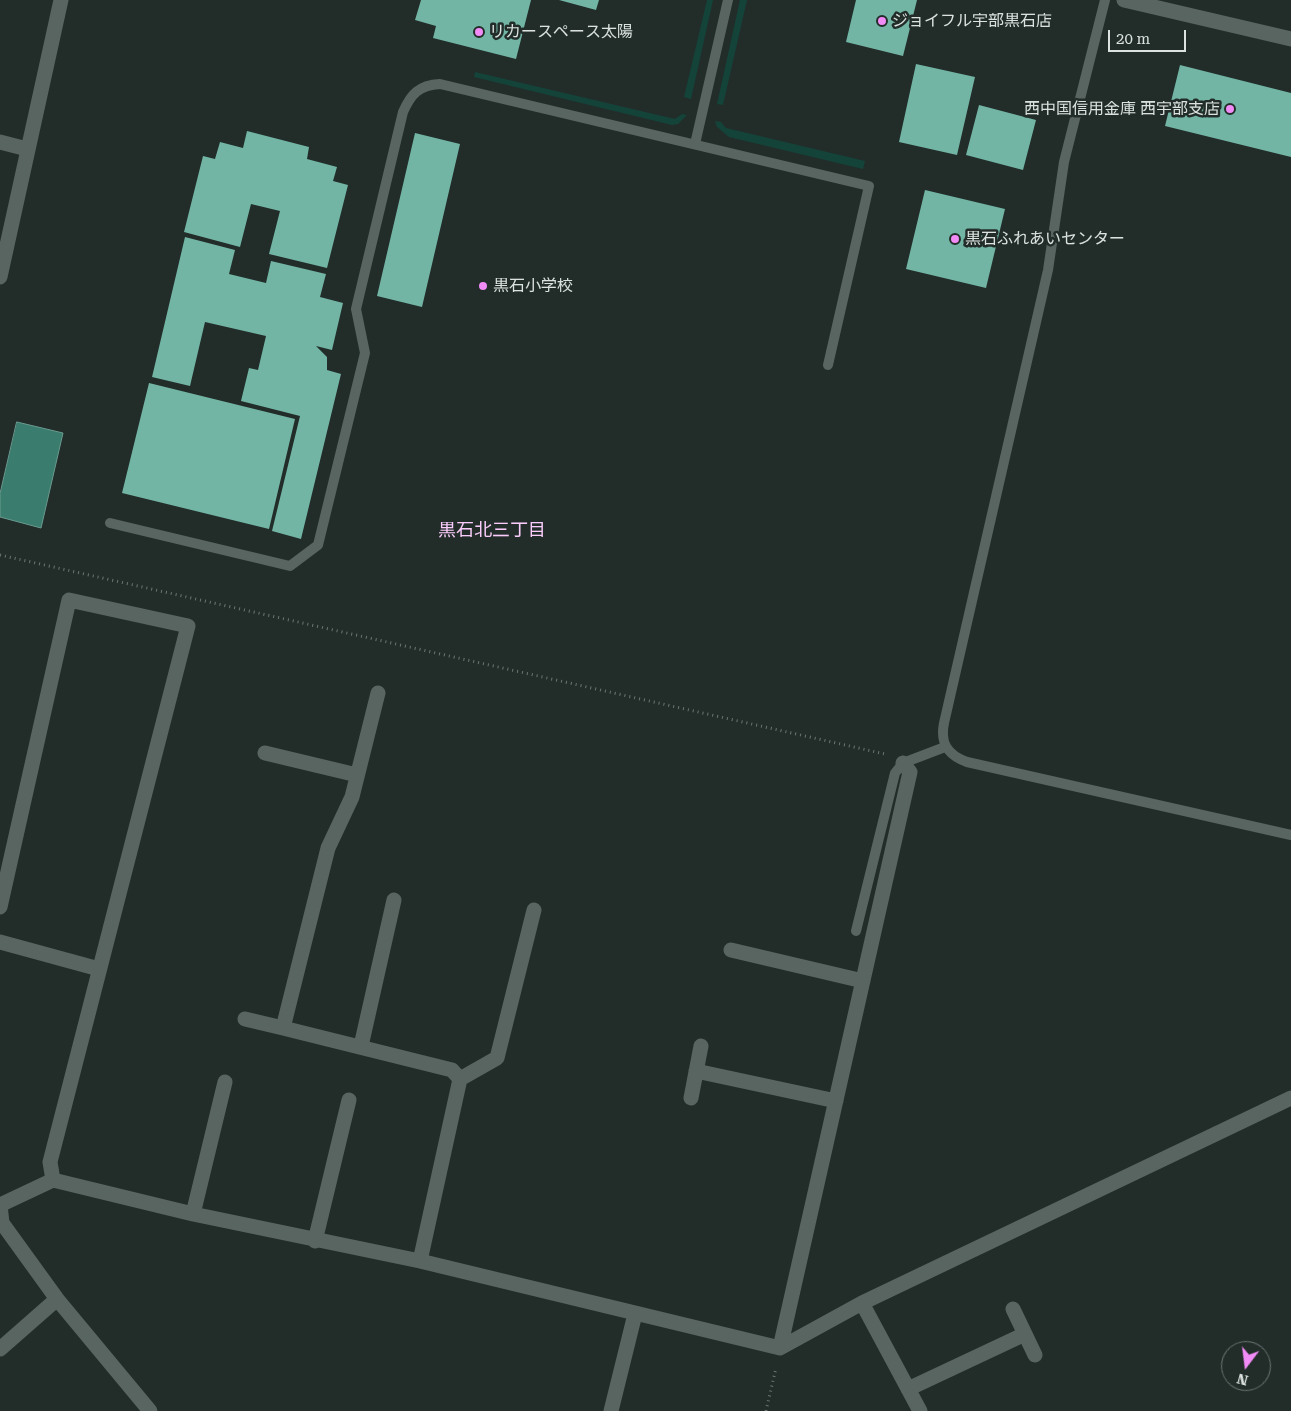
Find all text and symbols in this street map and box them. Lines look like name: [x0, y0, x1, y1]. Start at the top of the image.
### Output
place label: ジョイフル宇部黒石店: [892, 11, 1052, 31]
marker: ジョイフル宇部黒石店: [876, 15, 888, 27]
scale bar: [1111, 20, 1188, 52]
place label: リカースペース太陽: [489, 22, 633, 42]
marker: リカースペース太陽: [473, 26, 485, 38]
text: 20 m: [1116, 30, 1150, 48]
place label: 西中国信用金庫 西宇部支店: [1024, 99, 1220, 119]
marker: 西中国信用金庫 西宇部支店: [1224, 103, 1236, 115]
place label: 黒石ふれあいセンター: [965, 229, 1125, 249]
marker: 黒石ふれあいセンター: [949, 233, 961, 245]
place label: 黒石小学校: [493, 276, 573, 296]
marker: 黒石小学校: [477, 280, 489, 292]
district label: 黒石北三丁目: [438, 520, 546, 542]
north arrow: [1221, 1341, 1271, 1391]
text: N: [1235, 1370, 1250, 1389]

